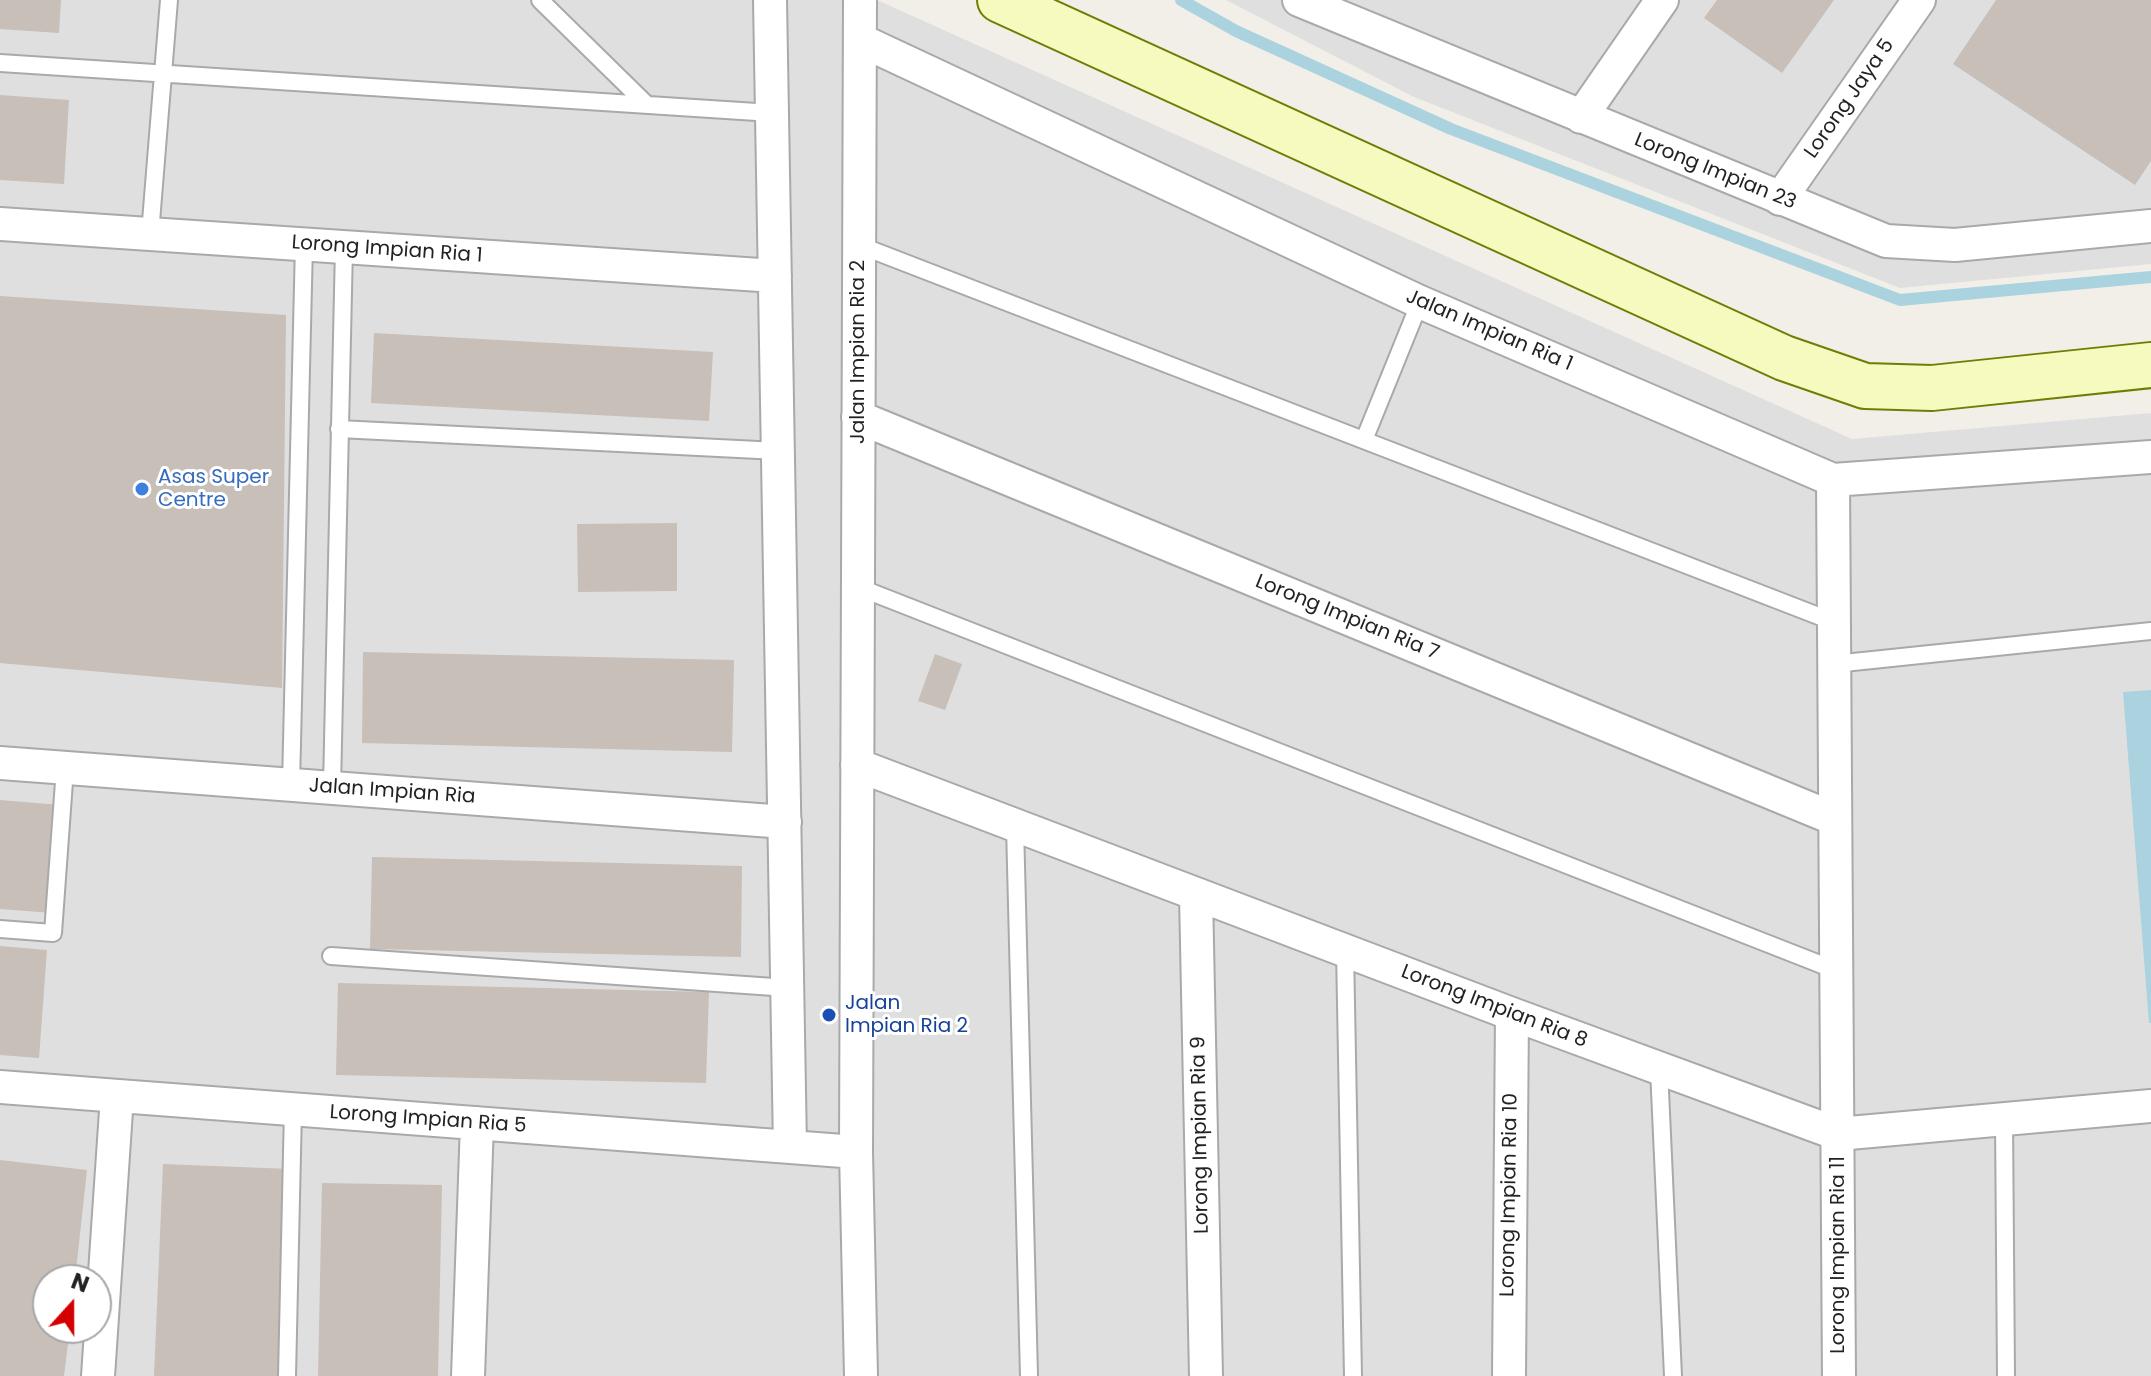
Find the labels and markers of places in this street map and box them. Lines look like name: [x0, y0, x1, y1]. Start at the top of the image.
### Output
place label: Asas Super Centre: [158, 466, 269, 513]
marker: Asas Super Centre: [133, 480, 151, 498]
place label: Jalan Impian Ria 2: [845, 992, 968, 1039]
marker: Jalan Impian Ria 2: [820, 1006, 838, 1024]

